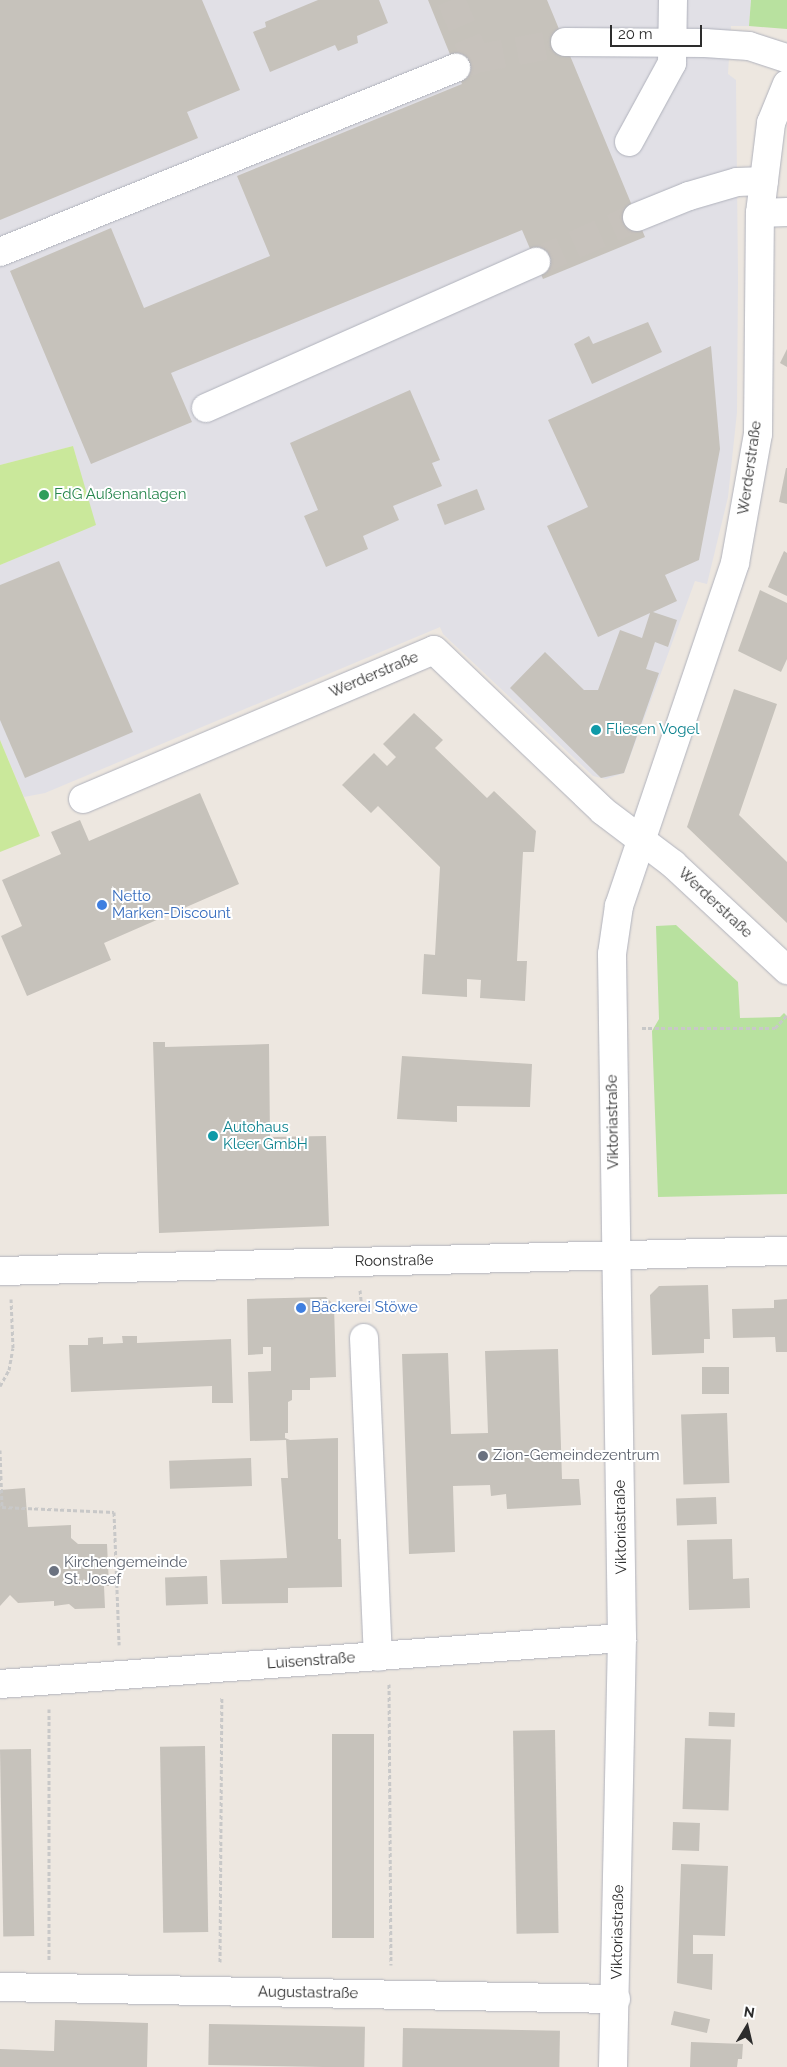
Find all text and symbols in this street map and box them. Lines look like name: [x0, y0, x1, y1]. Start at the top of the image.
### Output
scale bar: [612, 15, 704, 47]
text: 20 m: [618, 25, 653, 43]
street label: Werderstraße: [734, 420, 766, 516]
place label: FdG Außenanlagen: [54, 486, 187, 504]
marker: FdG Außenanlagen: [38, 489, 50, 501]
street label: Werderstraße: [327, 648, 421, 702]
place label: Fliesen Vogel: [606, 721, 700, 739]
marker: Fliesen Vogel: [590, 724, 602, 736]
street label: Werderstraße: [674, 864, 756, 942]
place label: Netto Marken-Discount: [112, 887, 231, 922]
marker: Netto Marken-Discount: [96, 899, 108, 911]
street label: Viktoriastraße: [603, 1075, 623, 1169]
place label: Autohaus Kleer GmbH: [223, 1118, 308, 1153]
marker: Autohaus Kleer GmbH: [207, 1130, 219, 1142]
street label: Roonstraße: [354, 1251, 434, 1271]
place label: Bäckerei Stöwe: [311, 1299, 418, 1317]
marker: Bäckerei Stöwe: [295, 1302, 307, 1314]
place label: Zion-Gemeindezentrum: [493, 1447, 660, 1465]
marker: Zion-Gemeindezentrum: [477, 1450, 489, 1462]
street label: Viktoriastraße: [611, 1480, 631, 1574]
place label: Kirchengemeinde St. Josef: [64, 1553, 187, 1588]
marker: Kirchengemeinde St. Josef: [48, 1565, 60, 1577]
street label: Luisenstraße: [266, 1649, 356, 1673]
street label: Viktoriastraße: [608, 1885, 628, 1979]
street label: Augustastraße: [258, 1983, 358, 2003]
north arrow: [722, 2002, 772, 2052]
text: N: [743, 2003, 756, 2021]

